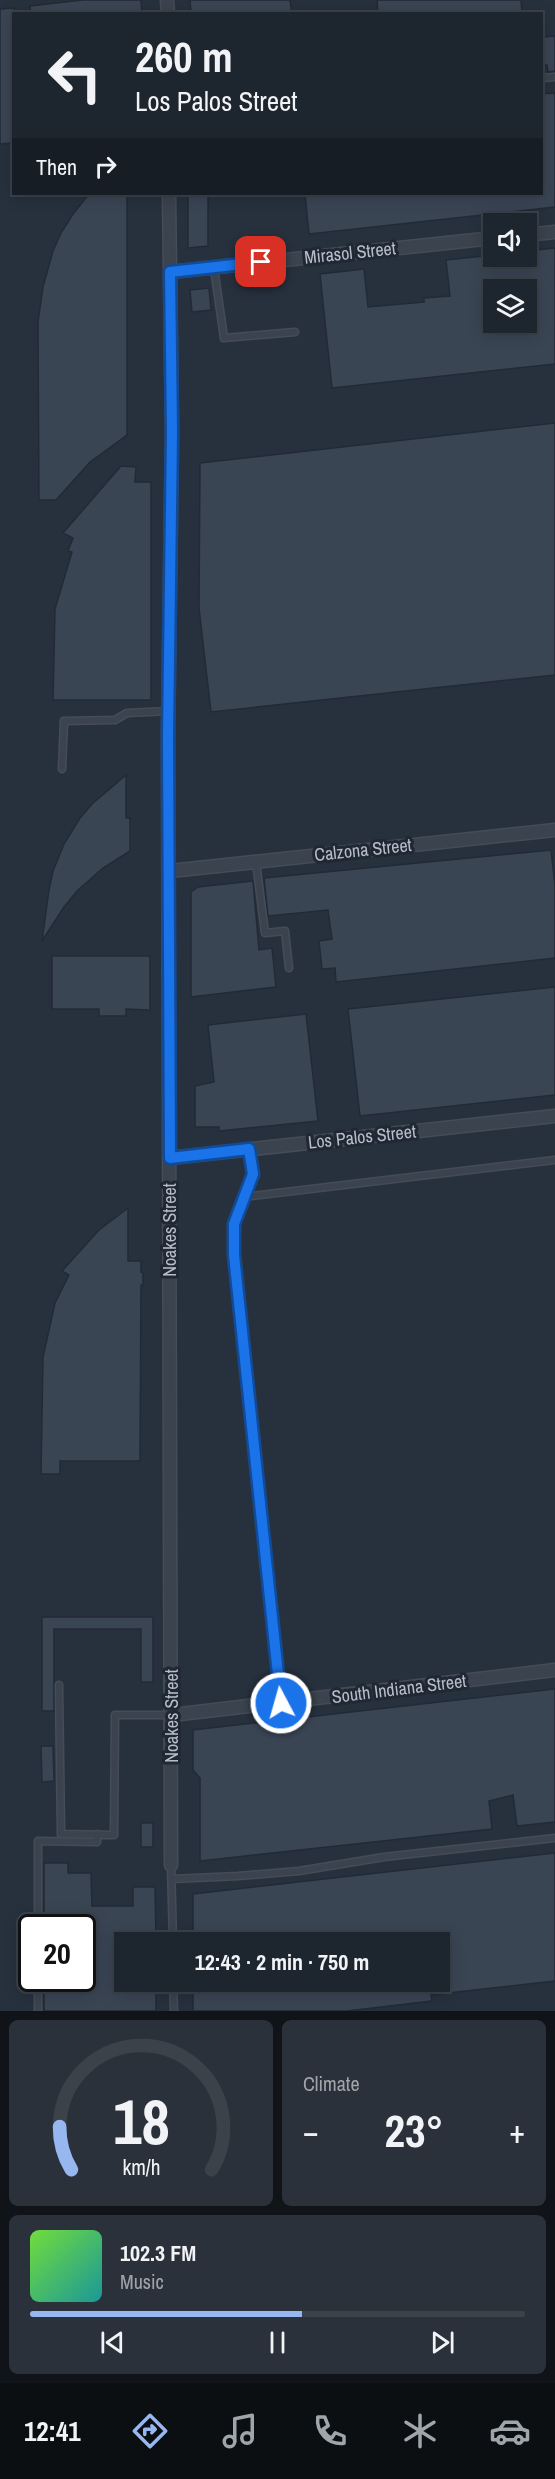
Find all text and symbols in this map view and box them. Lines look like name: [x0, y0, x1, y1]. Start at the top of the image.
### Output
text: 260 m: [135, 29, 233, 85]
icon: left: [36, 36, 114, 114]
text: Los Palos Street: [135, 83, 297, 119]
icon: right: [89, 150, 122, 183]
text: Then: [36, 152, 77, 182]
map controls: [483, 213, 537, 333]
button: sound: [483, 213, 537, 267]
street label: Mirasol Street: [303, 235, 397, 270]
pin: [235, 236, 286, 287]
icon: arrive: [244, 245, 277, 278]
button: layers: [483, 279, 537, 333]
street label: Calzona Street: [313, 832, 413, 867]
street label: Los Palos Street: [307, 1118, 417, 1155]
street label: Noakes Street: [157, 1183, 182, 1277]
street label: South Indiana Street: [330, 1668, 468, 1709]
street label: Noakes Street: [159, 1669, 184, 1763]
position arrow: [249, 1671, 313, 1735]
speed limit sign: 20: [18, 1914, 96, 1992]
text: 12:43 · 2 min · 750 m: [195, 1947, 369, 1977]
text: Climate: [303, 2070, 360, 2097]
text: 18: [113, 2079, 169, 2163]
text: 23°: [384, 2100, 444, 2161]
text: −: [303, 2109, 319, 2153]
text: +: [509, 2109, 525, 2153]
text: km/h: [122, 2153, 160, 2182]
text: 102.3 FM: [120, 2238, 196, 2268]
text: Music: [120, 2268, 164, 2295]
icon: previous: [96, 2326, 129, 2359]
icon: pause: [261, 2326, 294, 2359]
icon: next: [426, 2326, 459, 2359]
icon: directions: [129, 2410, 171, 2452]
icon: music: [219, 2410, 261, 2452]
icon: phone: [309, 2410, 351, 2452]
icon: climate: [399, 2410, 441, 2452]
icon: car: [489, 2410, 531, 2452]
text: 12:41: [24, 2413, 81, 2449]

